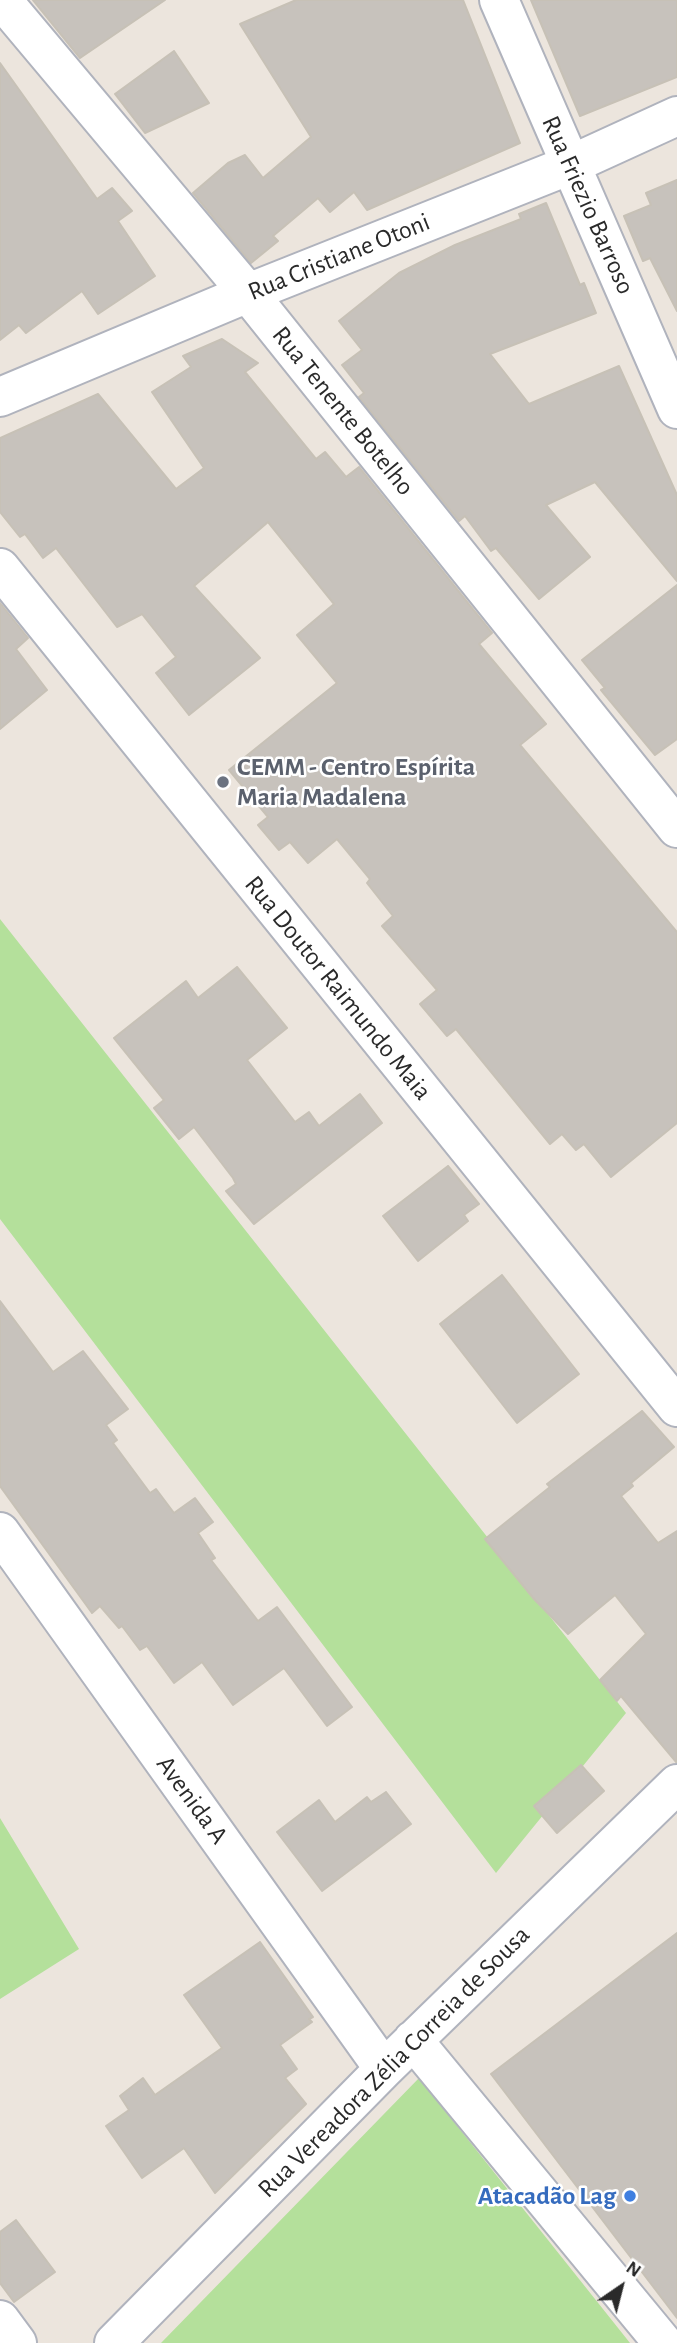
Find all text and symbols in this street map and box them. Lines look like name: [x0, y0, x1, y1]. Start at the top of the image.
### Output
street label: Rua Friezio Barroso: [535, 111, 641, 299]
street label: Rua Cristiane Otoni: [243, 206, 435, 308]
street label: Rua Tenente Botelho: [265, 320, 421, 502]
place label: CEMM - Centro Espírita Maria Madalena: [237, 751, 475, 812]
marker: CEMM - Centro Espírita Maria Madalena: [215, 774, 231, 790]
street label: Rua Doutor Raimundo Maia: [238, 869, 438, 1107]
street label: Avenida A: [150, 1750, 234, 1850]
street label: Rua Vereadora Zélia Correia de Sousa: [252, 1920, 536, 2204]
place label: Atacadão Lag: [478, 2180, 616, 2212]
marker: Atacadão Lag: [622, 2188, 638, 2204]
north arrow: [586, 2252, 656, 2322]
text: N: [622, 2258, 644, 2281]

